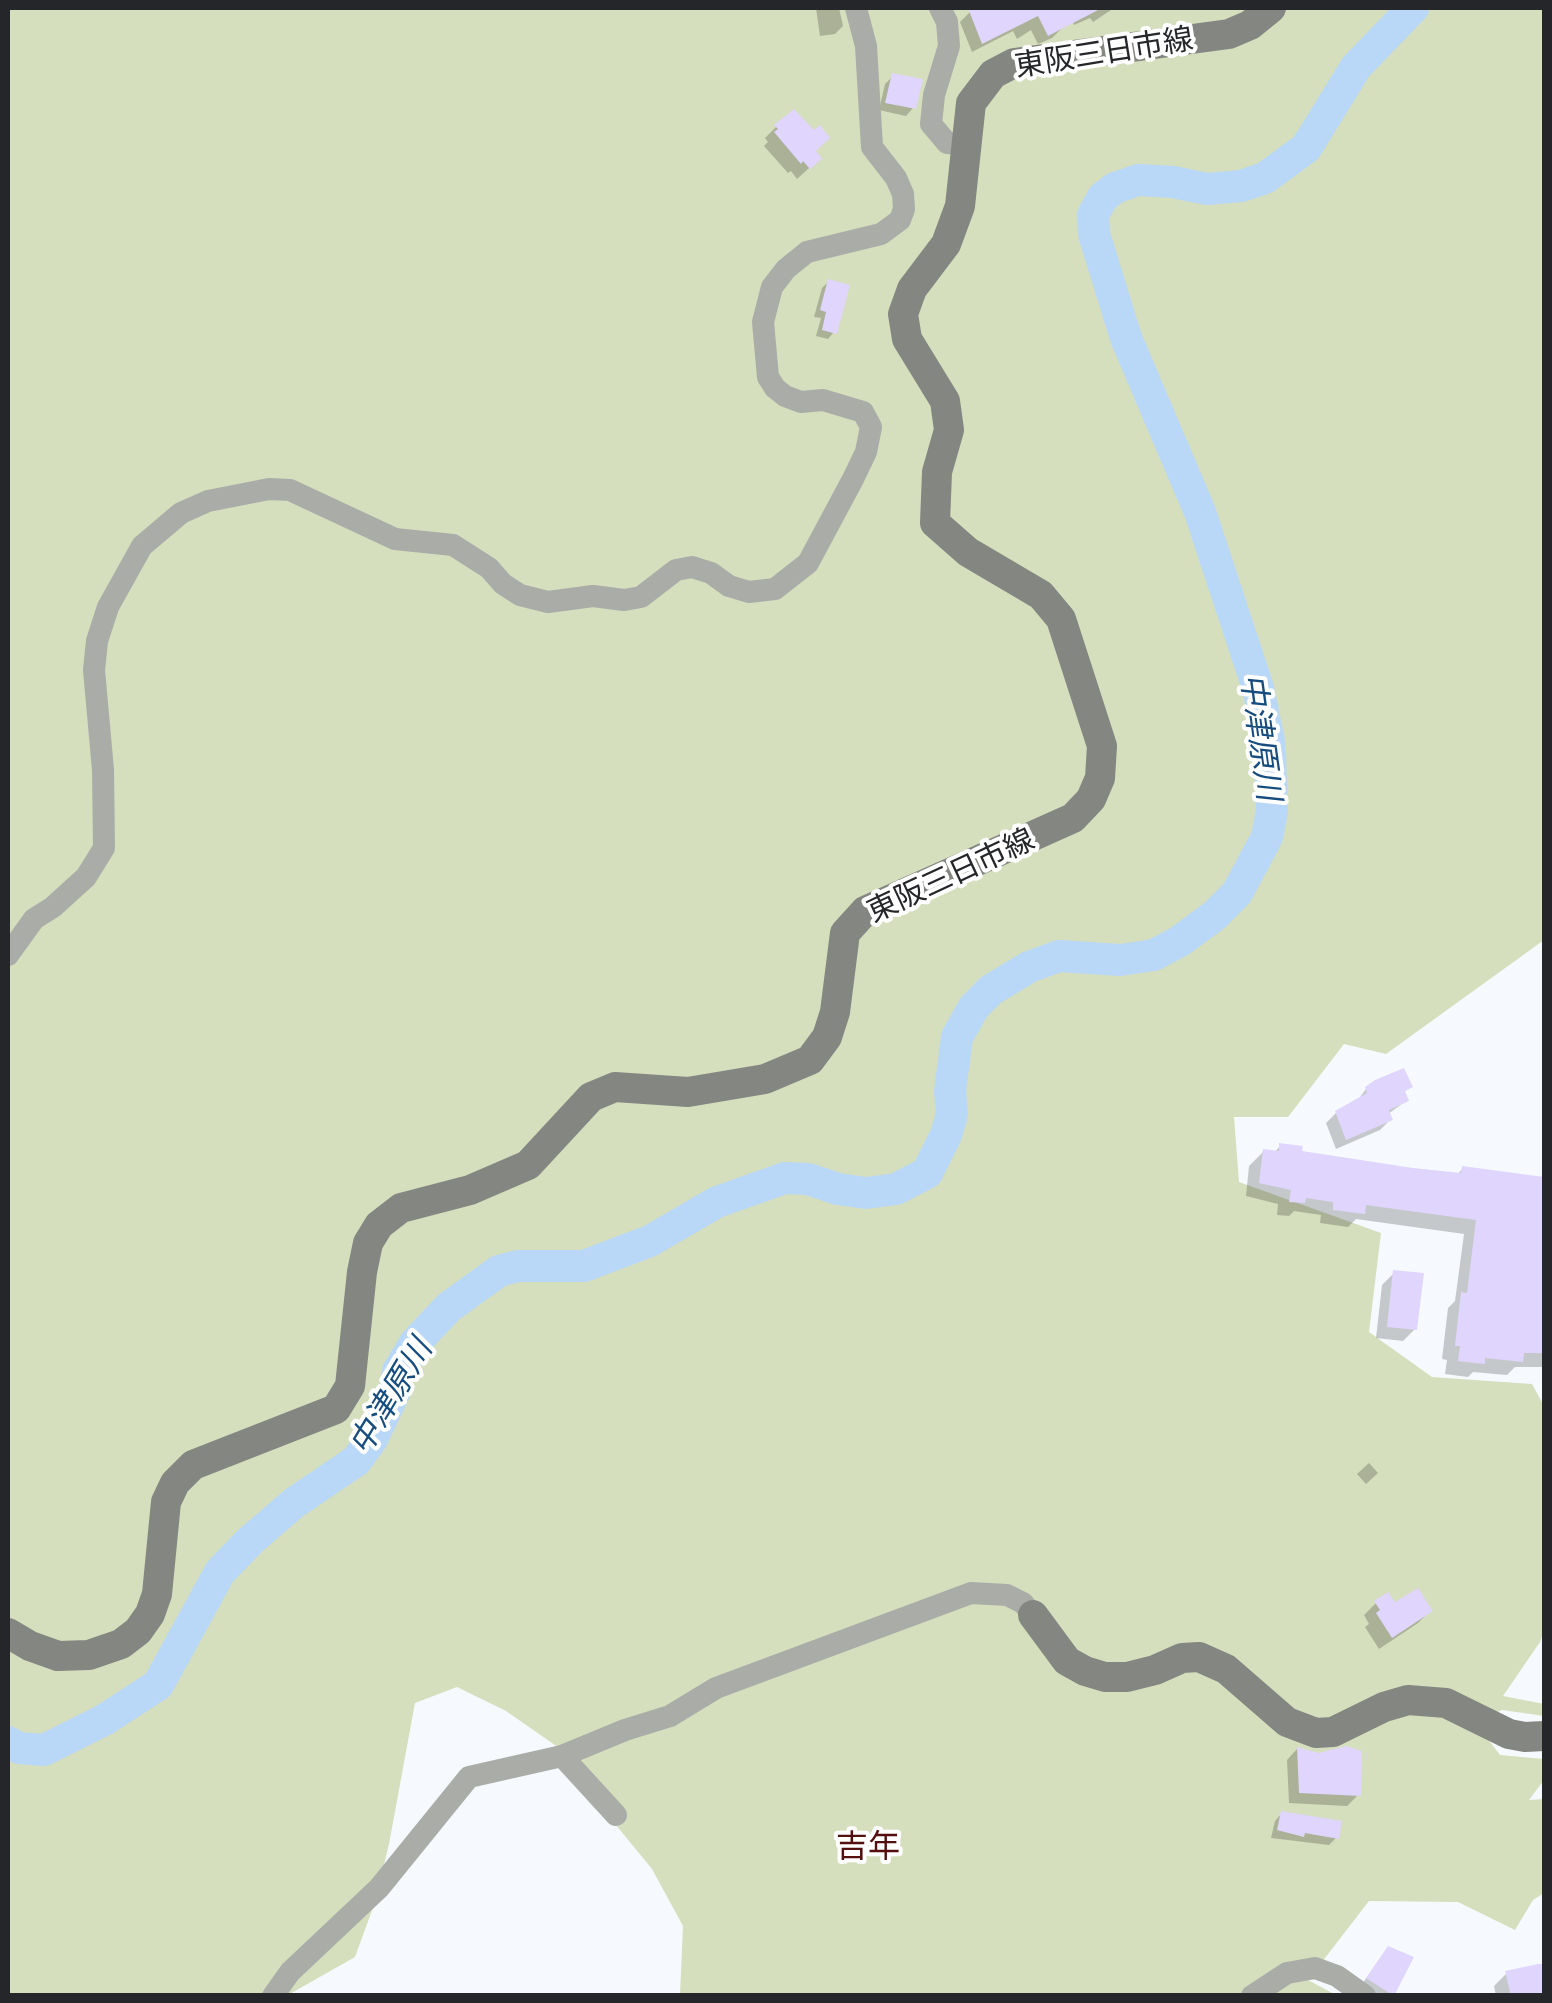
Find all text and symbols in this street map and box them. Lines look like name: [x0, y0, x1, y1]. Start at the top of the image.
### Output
street label: 東阪三日市線: [1012, 21, 1196, 85]
water label: 中津原川: [1232, 671, 1288, 803]
street label: 東阪三日市線: [862, 822, 1040, 930]
water label: 中津原川: [342, 1332, 440, 1462]
district label: 吉年: [836, 1828, 900, 1866]

